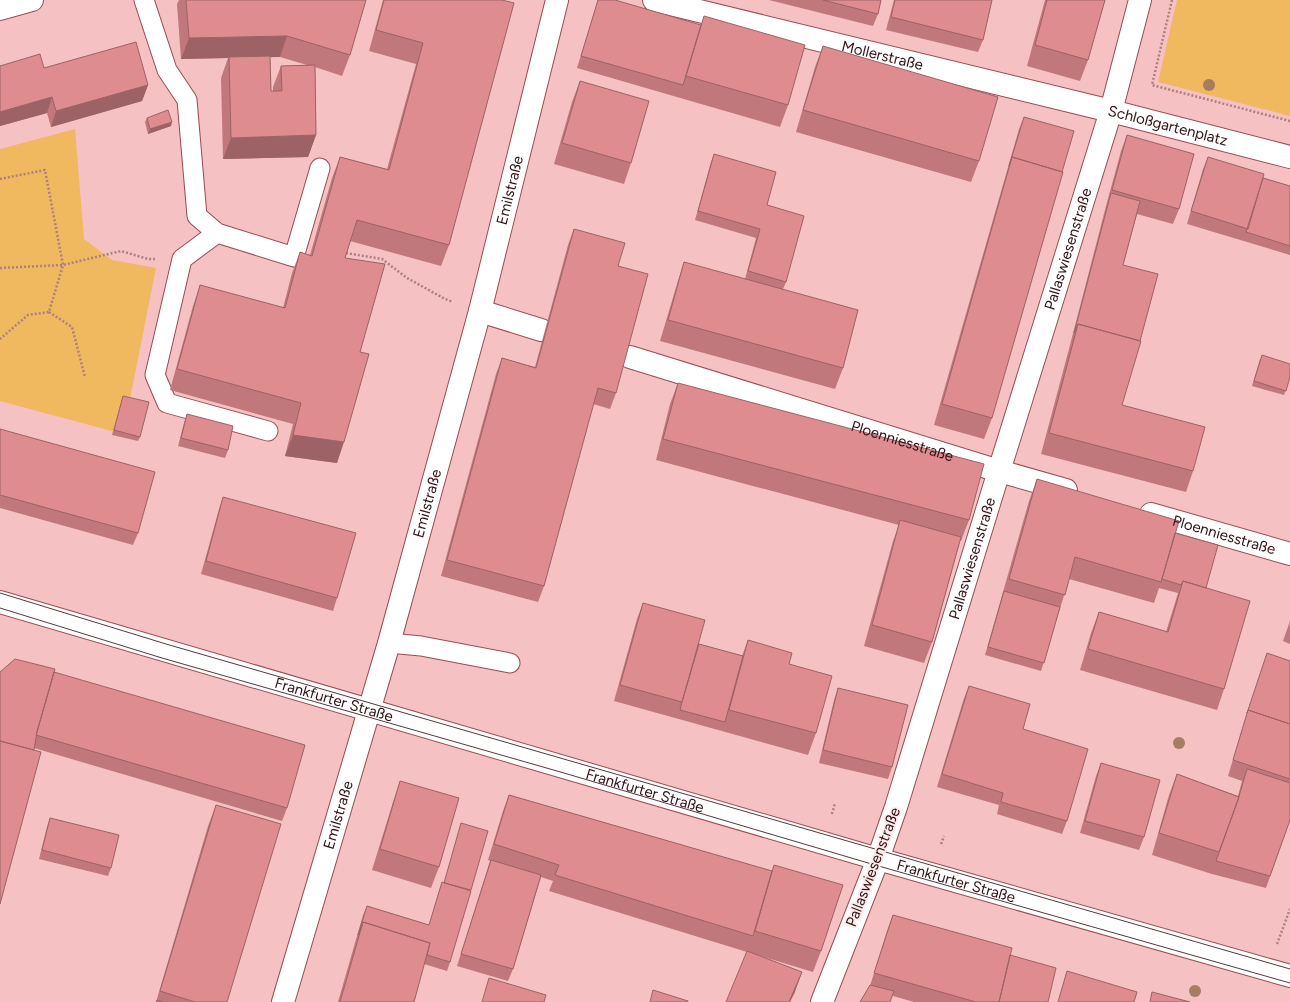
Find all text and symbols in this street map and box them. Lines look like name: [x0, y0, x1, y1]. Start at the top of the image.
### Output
street label: Mollerstraße: [840, 37, 925, 74]
street label: Schloßgartenplatz: [1106, 102, 1230, 150]
street label: Emilstraße: [493, 154, 527, 227]
street label: Pallaswiesenstraße: [1041, 186, 1095, 312]
street label: Ploenniesstraße: [849, 417, 956, 465]
street label: Emilstraße: [409, 467, 445, 540]
street label: Pallaswiesenstraße: [945, 495, 999, 622]
street label: Ploenniesstraße: [1170, 512, 1278, 558]
street label: Frankfurter Straße: [273, 674, 395, 726]
street label: Frankfurter Straße: [584, 765, 706, 817]
street label: Emilstraße: [320, 779, 357, 851]
street label: Pallaswiesenstraße: [842, 805, 904, 929]
street label: Frankfurter Straße: [895, 856, 1017, 907]

